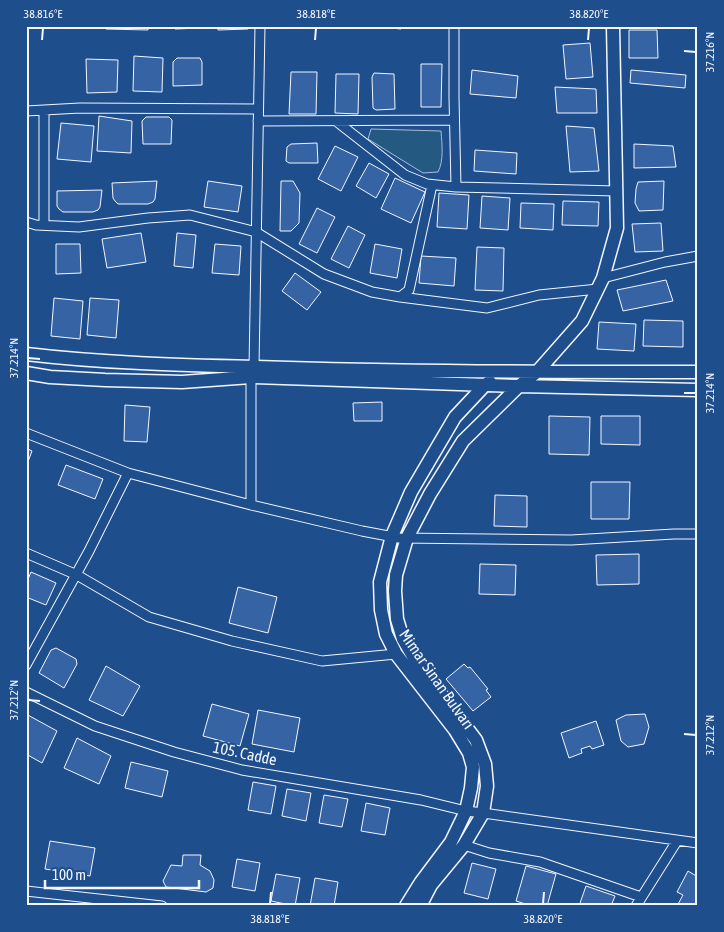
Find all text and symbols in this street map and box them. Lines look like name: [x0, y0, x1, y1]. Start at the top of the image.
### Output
text: 38.816°E: [24, 7, 62, 21]
text: 38.818°E: [297, 7, 335, 21]
text: 38.820°E: [570, 7, 608, 21]
text: 37.216°N: [703, 32, 717, 72]
text: 37.214°N: [7, 338, 21, 378]
text: 37.214°N: [703, 373, 717, 413]
street label: Mimar Sinan Bulvarı: [396, 626, 478, 732]
text: 37.212°N: [7, 680, 21, 720]
text: 37.212°N: [703, 715, 717, 755]
street label: 105. Cadde: [211, 737, 279, 769]
scale bar: [45, 857, 199, 889]
text: 100 m: [52, 866, 86, 883]
text: 38.818°E: [251, 912, 289, 926]
text: 38.820°E: [524, 912, 562, 926]

